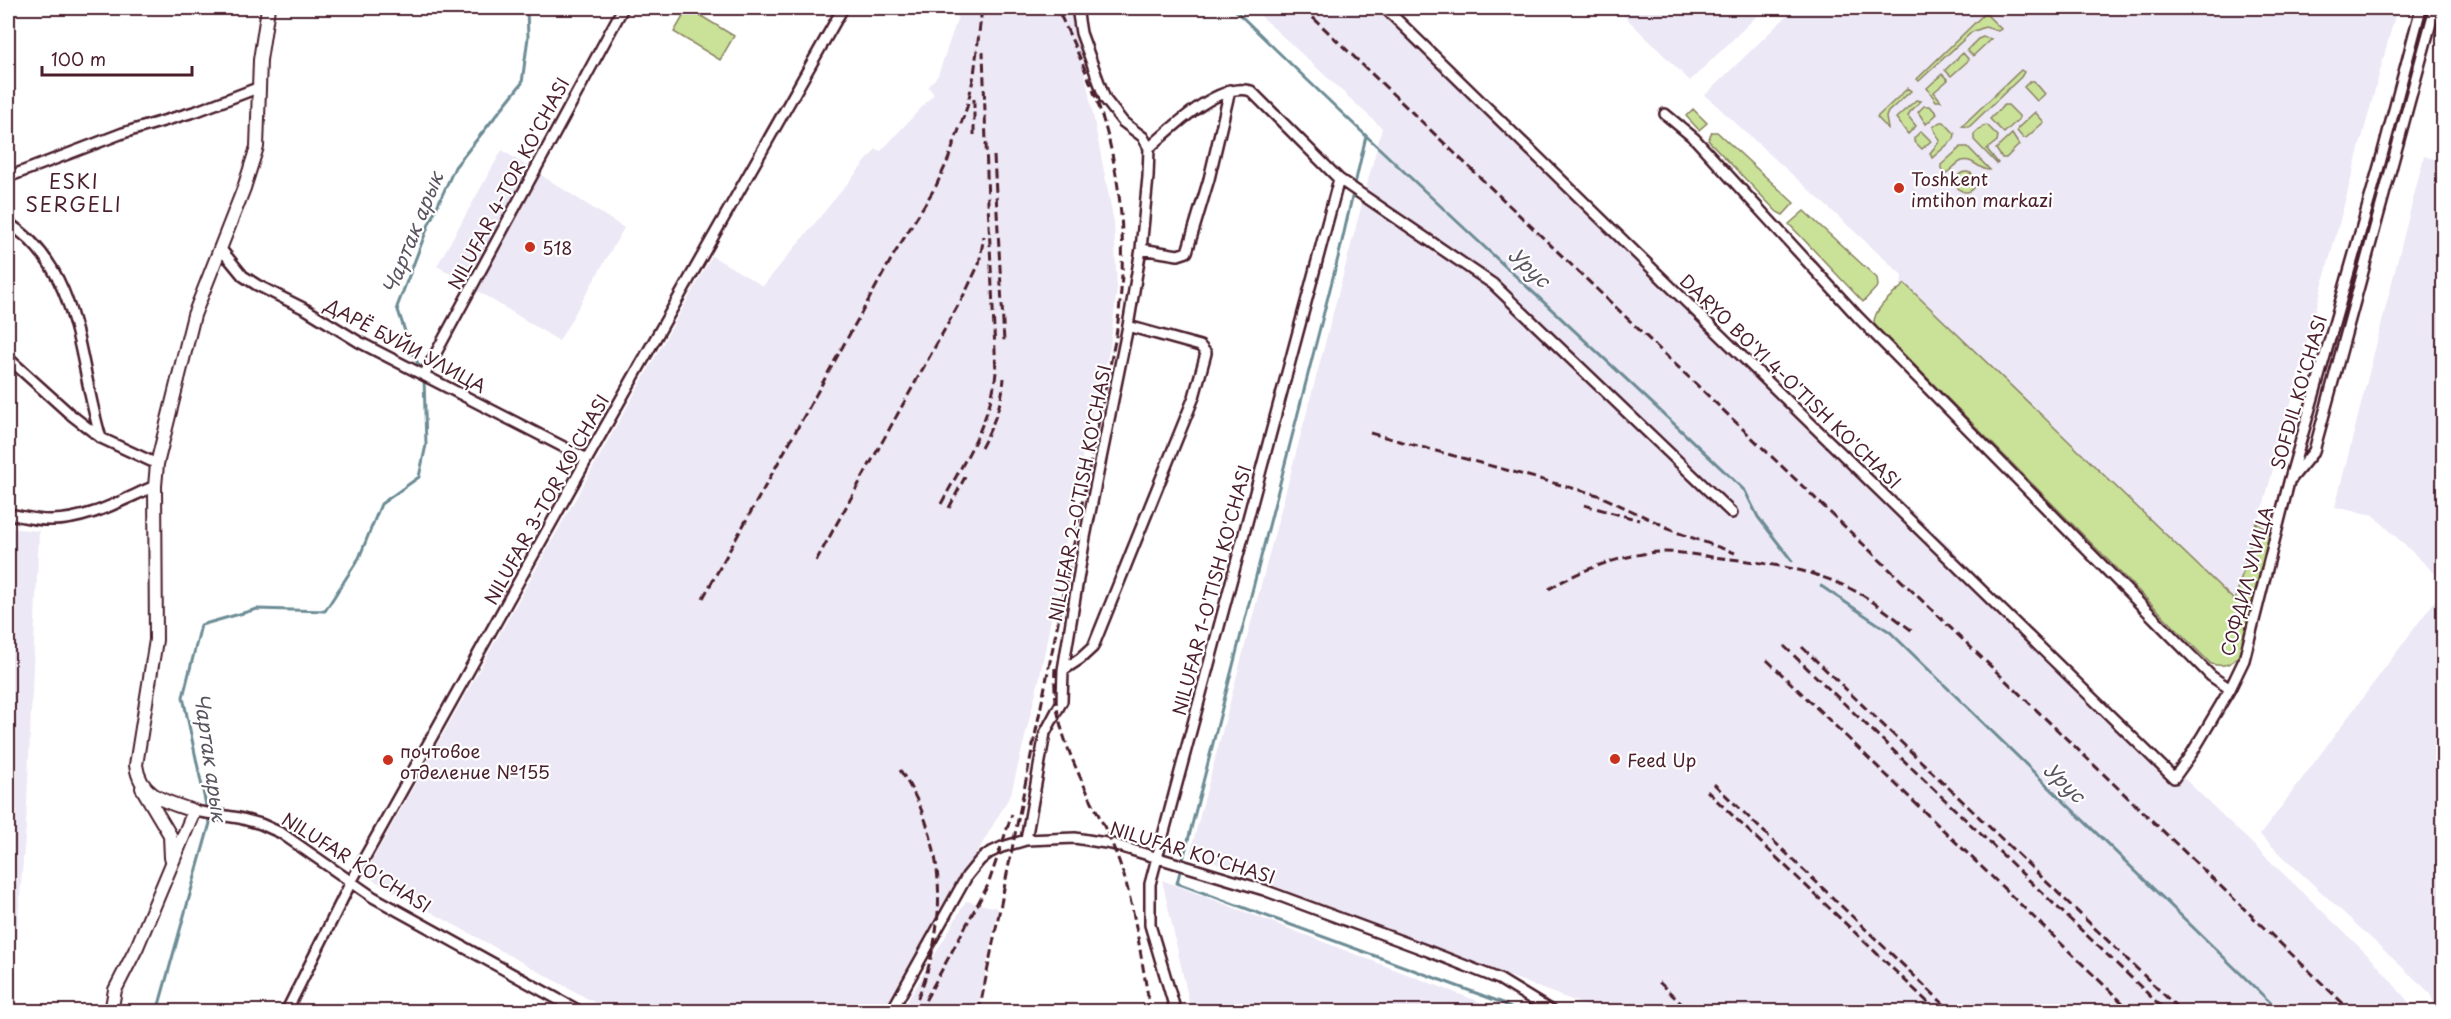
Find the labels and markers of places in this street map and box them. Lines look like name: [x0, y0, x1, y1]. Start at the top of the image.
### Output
place label: Toshkent imtihon markazi: [1911, 165, 2053, 213]
marker: Toshkent imtihon markazi: [1892, 181, 1906, 195]
place label: 518: [542, 234, 573, 261]
marker: 518: [523, 240, 537, 254]
place label: почтовое отделение №155: [400, 737, 550, 785]
place label: Feed Up: [1627, 746, 1696, 773]
marker: Feed Up: [1608, 752, 1622, 766]
marker: почтовое отделение №155: [381, 753, 395, 767]

